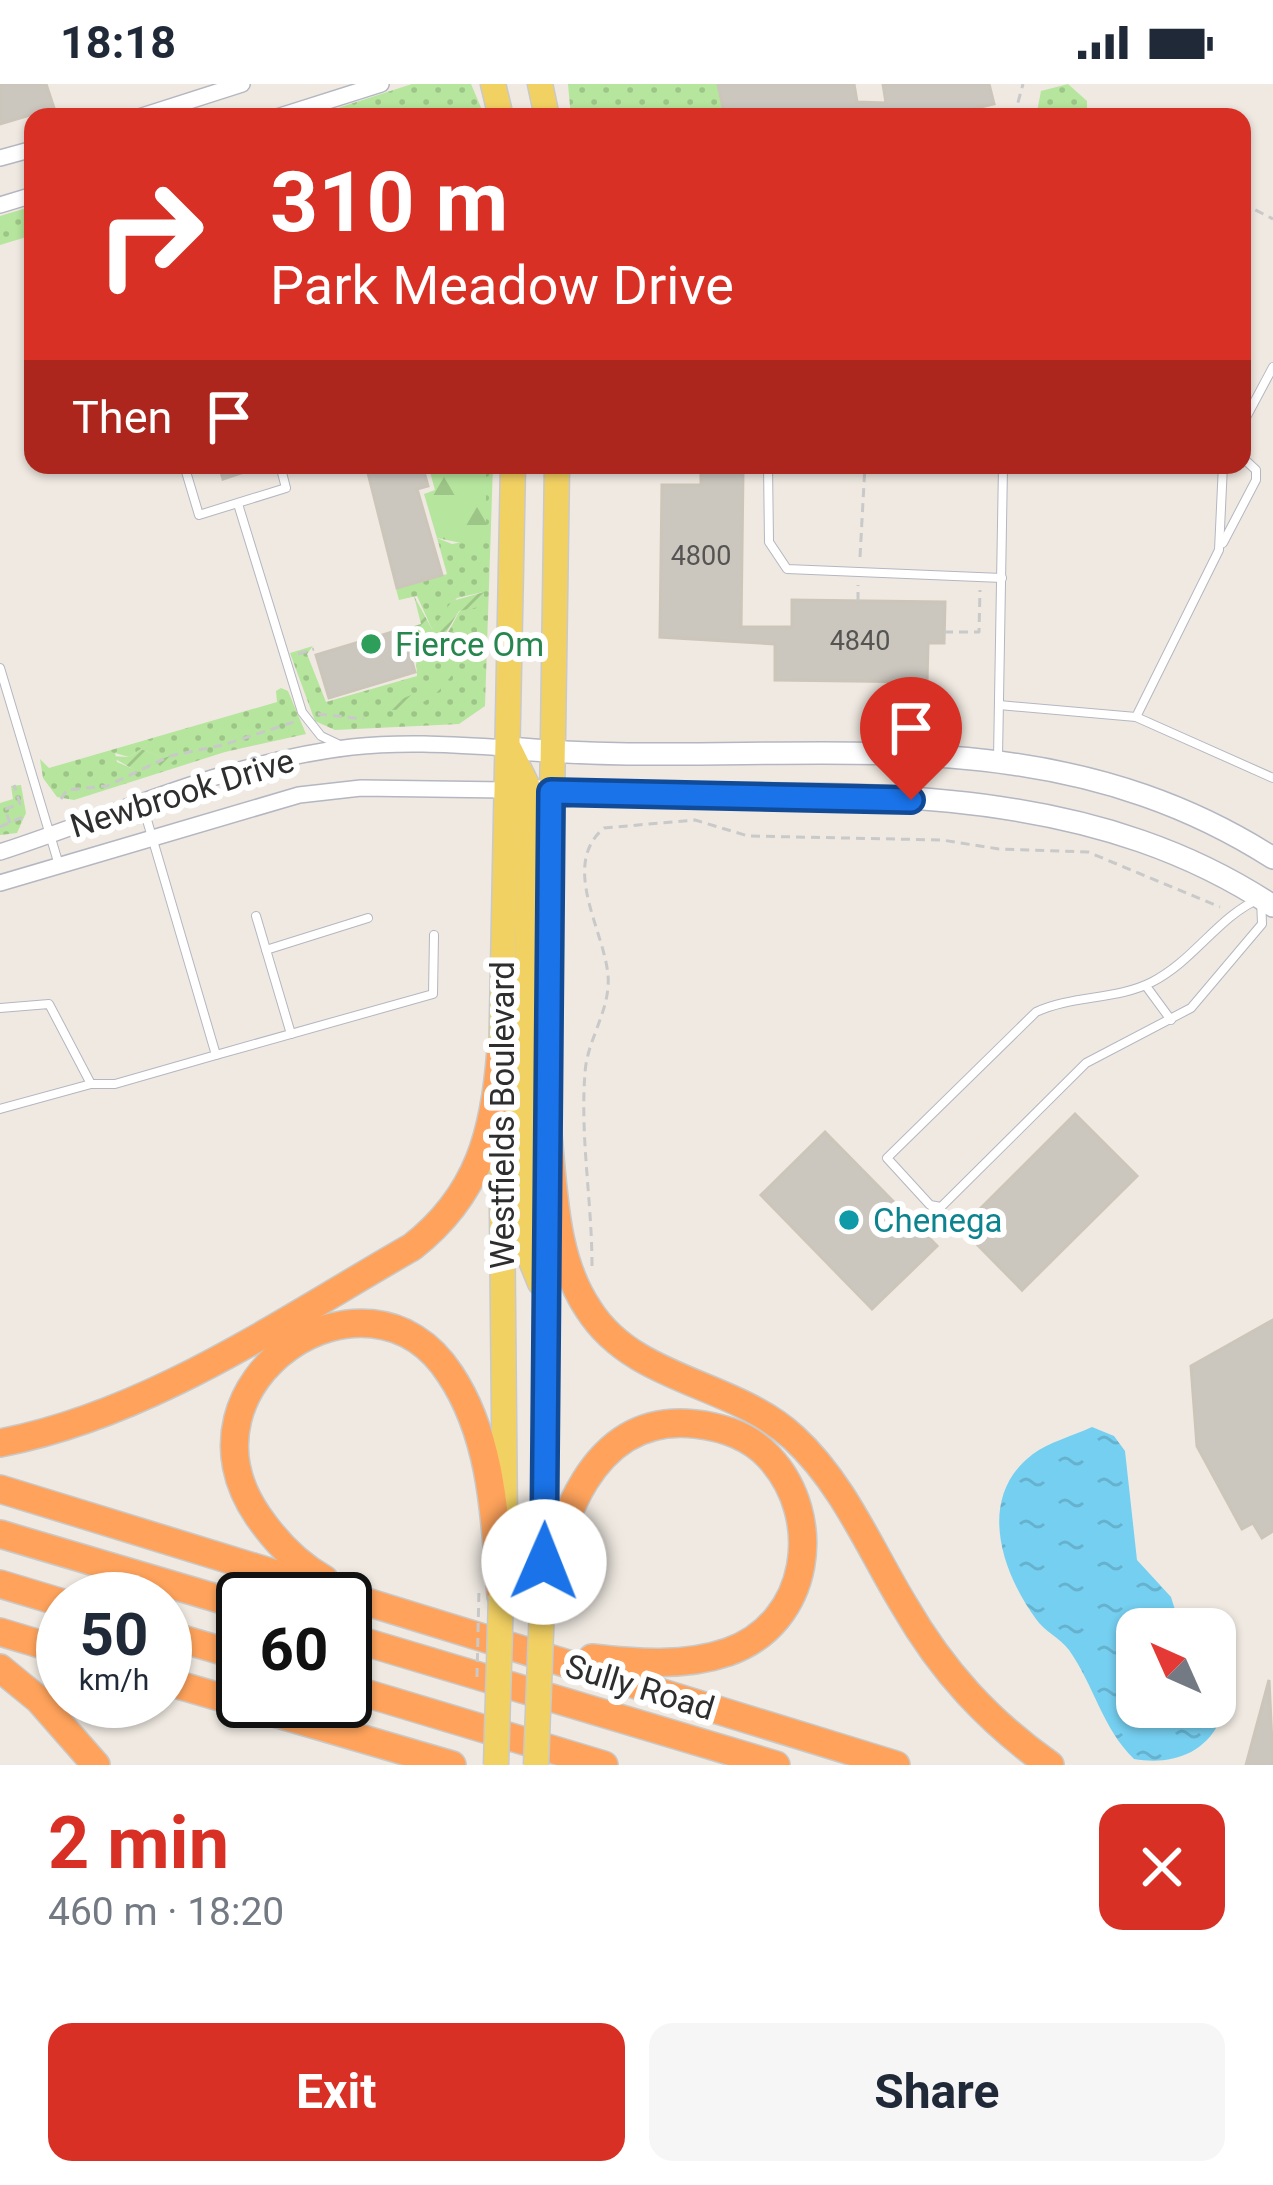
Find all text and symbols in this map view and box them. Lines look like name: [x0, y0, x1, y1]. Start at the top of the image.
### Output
text: 18:18: [60, 16, 176, 69]
text: 310 m: [270, 153, 508, 252]
icon: right: [72, 156, 228, 312]
text: Park Meadow Drive: [270, 254, 734, 317]
icon: arrive: [196, 384, 262, 450]
text: Then: [72, 391, 172, 444]
house number: 4800: [671, 540, 731, 572]
place label: Fierce Om: [395, 625, 544, 664]
house number: 4840: [830, 625, 890, 657]
marker: Fierce Om: [358, 631, 384, 657]
pin: [860, 677, 962, 800]
icon: arrive: [878, 695, 944, 761]
street label: Newbrook Drive: [65, 740, 299, 846]
street label: Westfields Boulevard: [483, 961, 522, 1269]
place label: Chenega: [873, 1201, 1002, 1240]
marker: Chenega: [836, 1207, 862, 1233]
position arrow: [481, 1499, 607, 1625]
speed limit sign: 60: [216, 1572, 372, 1728]
text: 50: [80, 1599, 148, 1670]
north arrow: [1116, 1608, 1236, 1728]
map controls: [1116, 1608, 1236, 1728]
street label: Sully Road: [561, 1646, 719, 1728]
text: km/h: [79, 1662, 149, 1697]
text: 2 min: [48, 1801, 229, 1886]
button: close: [1099, 1804, 1225, 1930]
text: 460 m · 18:20: [48, 1889, 284, 1935]
button: Exit: [48, 2023, 625, 2161]
button: Share: [649, 2023, 1225, 2161]

